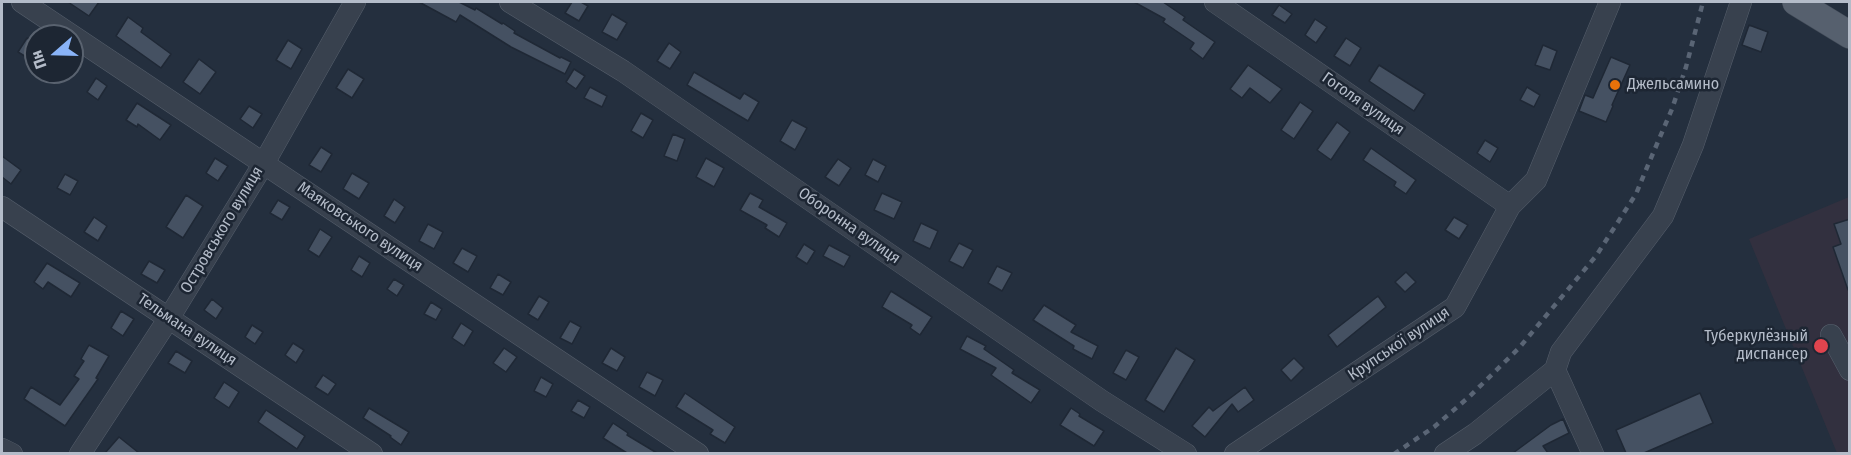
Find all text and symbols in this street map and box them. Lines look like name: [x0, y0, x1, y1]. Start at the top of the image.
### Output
north arrow: [24, 24, 84, 84]
text: Пн: [26, 48, 51, 71]
street label: Гоголя вулиця: [1318, 69, 1408, 139]
place label: Джельсамино: [1627, 75, 1719, 95]
marker: Джельсамино: [1608, 78, 1622, 92]
street label: Островського вулиця: [177, 163, 267, 297]
street label: Маяковського вулиця: [294, 178, 426, 276]
street label: Оборонна вулиця: [794, 184, 904, 268]
street label: Тельмана вулиця: [134, 290, 240, 370]
street label: Крупської вулиця: [1345, 303, 1453, 385]
place label: Туберкулёзный диспансер: [1704, 327, 1808, 365]
marker: Туберкулёзный диспансер: [1812, 337, 1830, 355]

